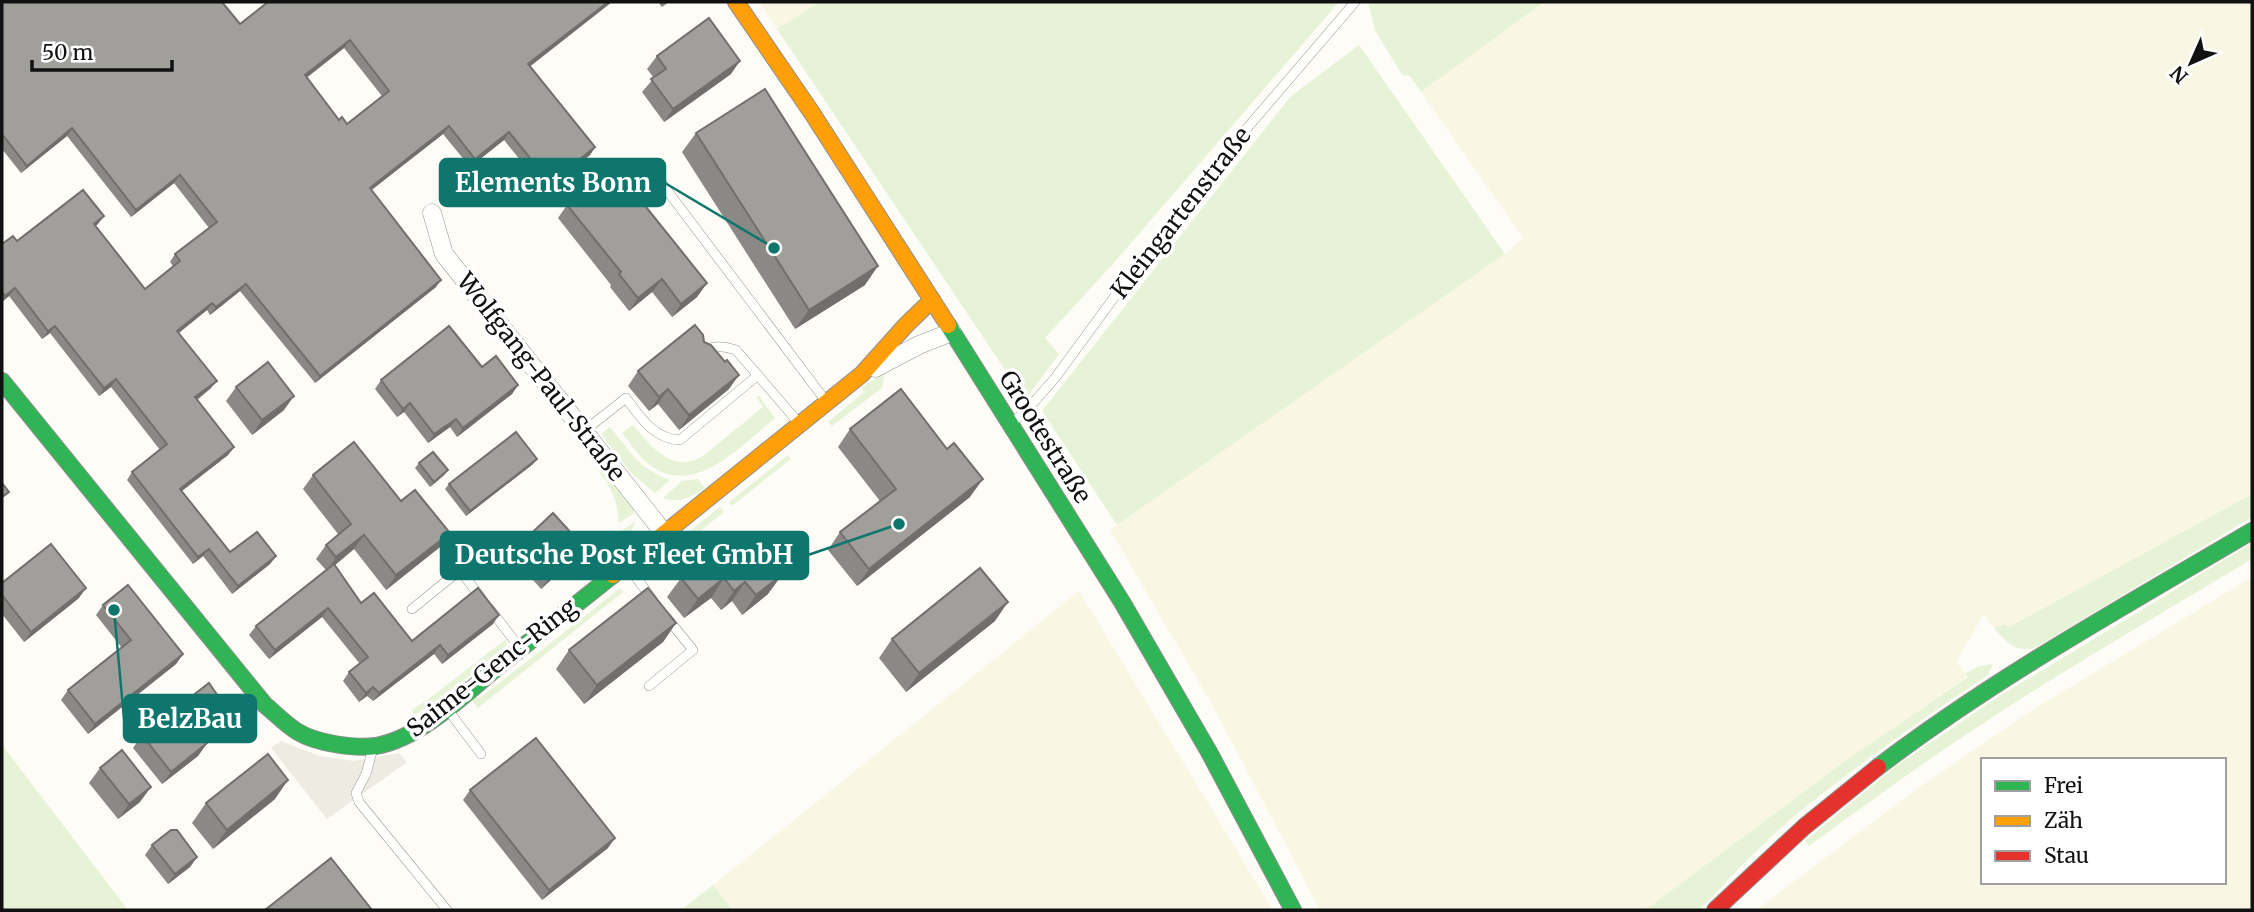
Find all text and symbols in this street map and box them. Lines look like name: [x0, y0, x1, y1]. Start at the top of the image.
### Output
scale bar: [32, 28, 172, 72]
north arrow: [2156, 28, 2226, 98]
text: 50 m: [42, 39, 93, 66]
text: N: [2165, 61, 2193, 89]
street label: Kleingartenstraße: [1104, 121, 1257, 305]
callout: Elements Bonn: [440, 159, 665, 206]
text: Elements Bonn: [455, 166, 652, 199]
street label: Wolfgang-Paul-Straße: [450, 265, 632, 487]
street label: Grootestraße: [992, 365, 1098, 509]
callout: Deutsche Post Fleet GmbH: [441, 532, 808, 579]
text: Deutsche Post Fleet GmbH: [455, 538, 793, 571]
street label: Saime-Genc-Ring: [400, 591, 583, 744]
callout: BelzBau: [124, 695, 256, 742]
text: BelzBau: [138, 702, 242, 735]
legend: [1981, 758, 2226, 884]
text: Frei: [2044, 772, 2083, 799]
text: Zäh: [2044, 807, 2083, 834]
text: Stau: [2044, 842, 2089, 869]

